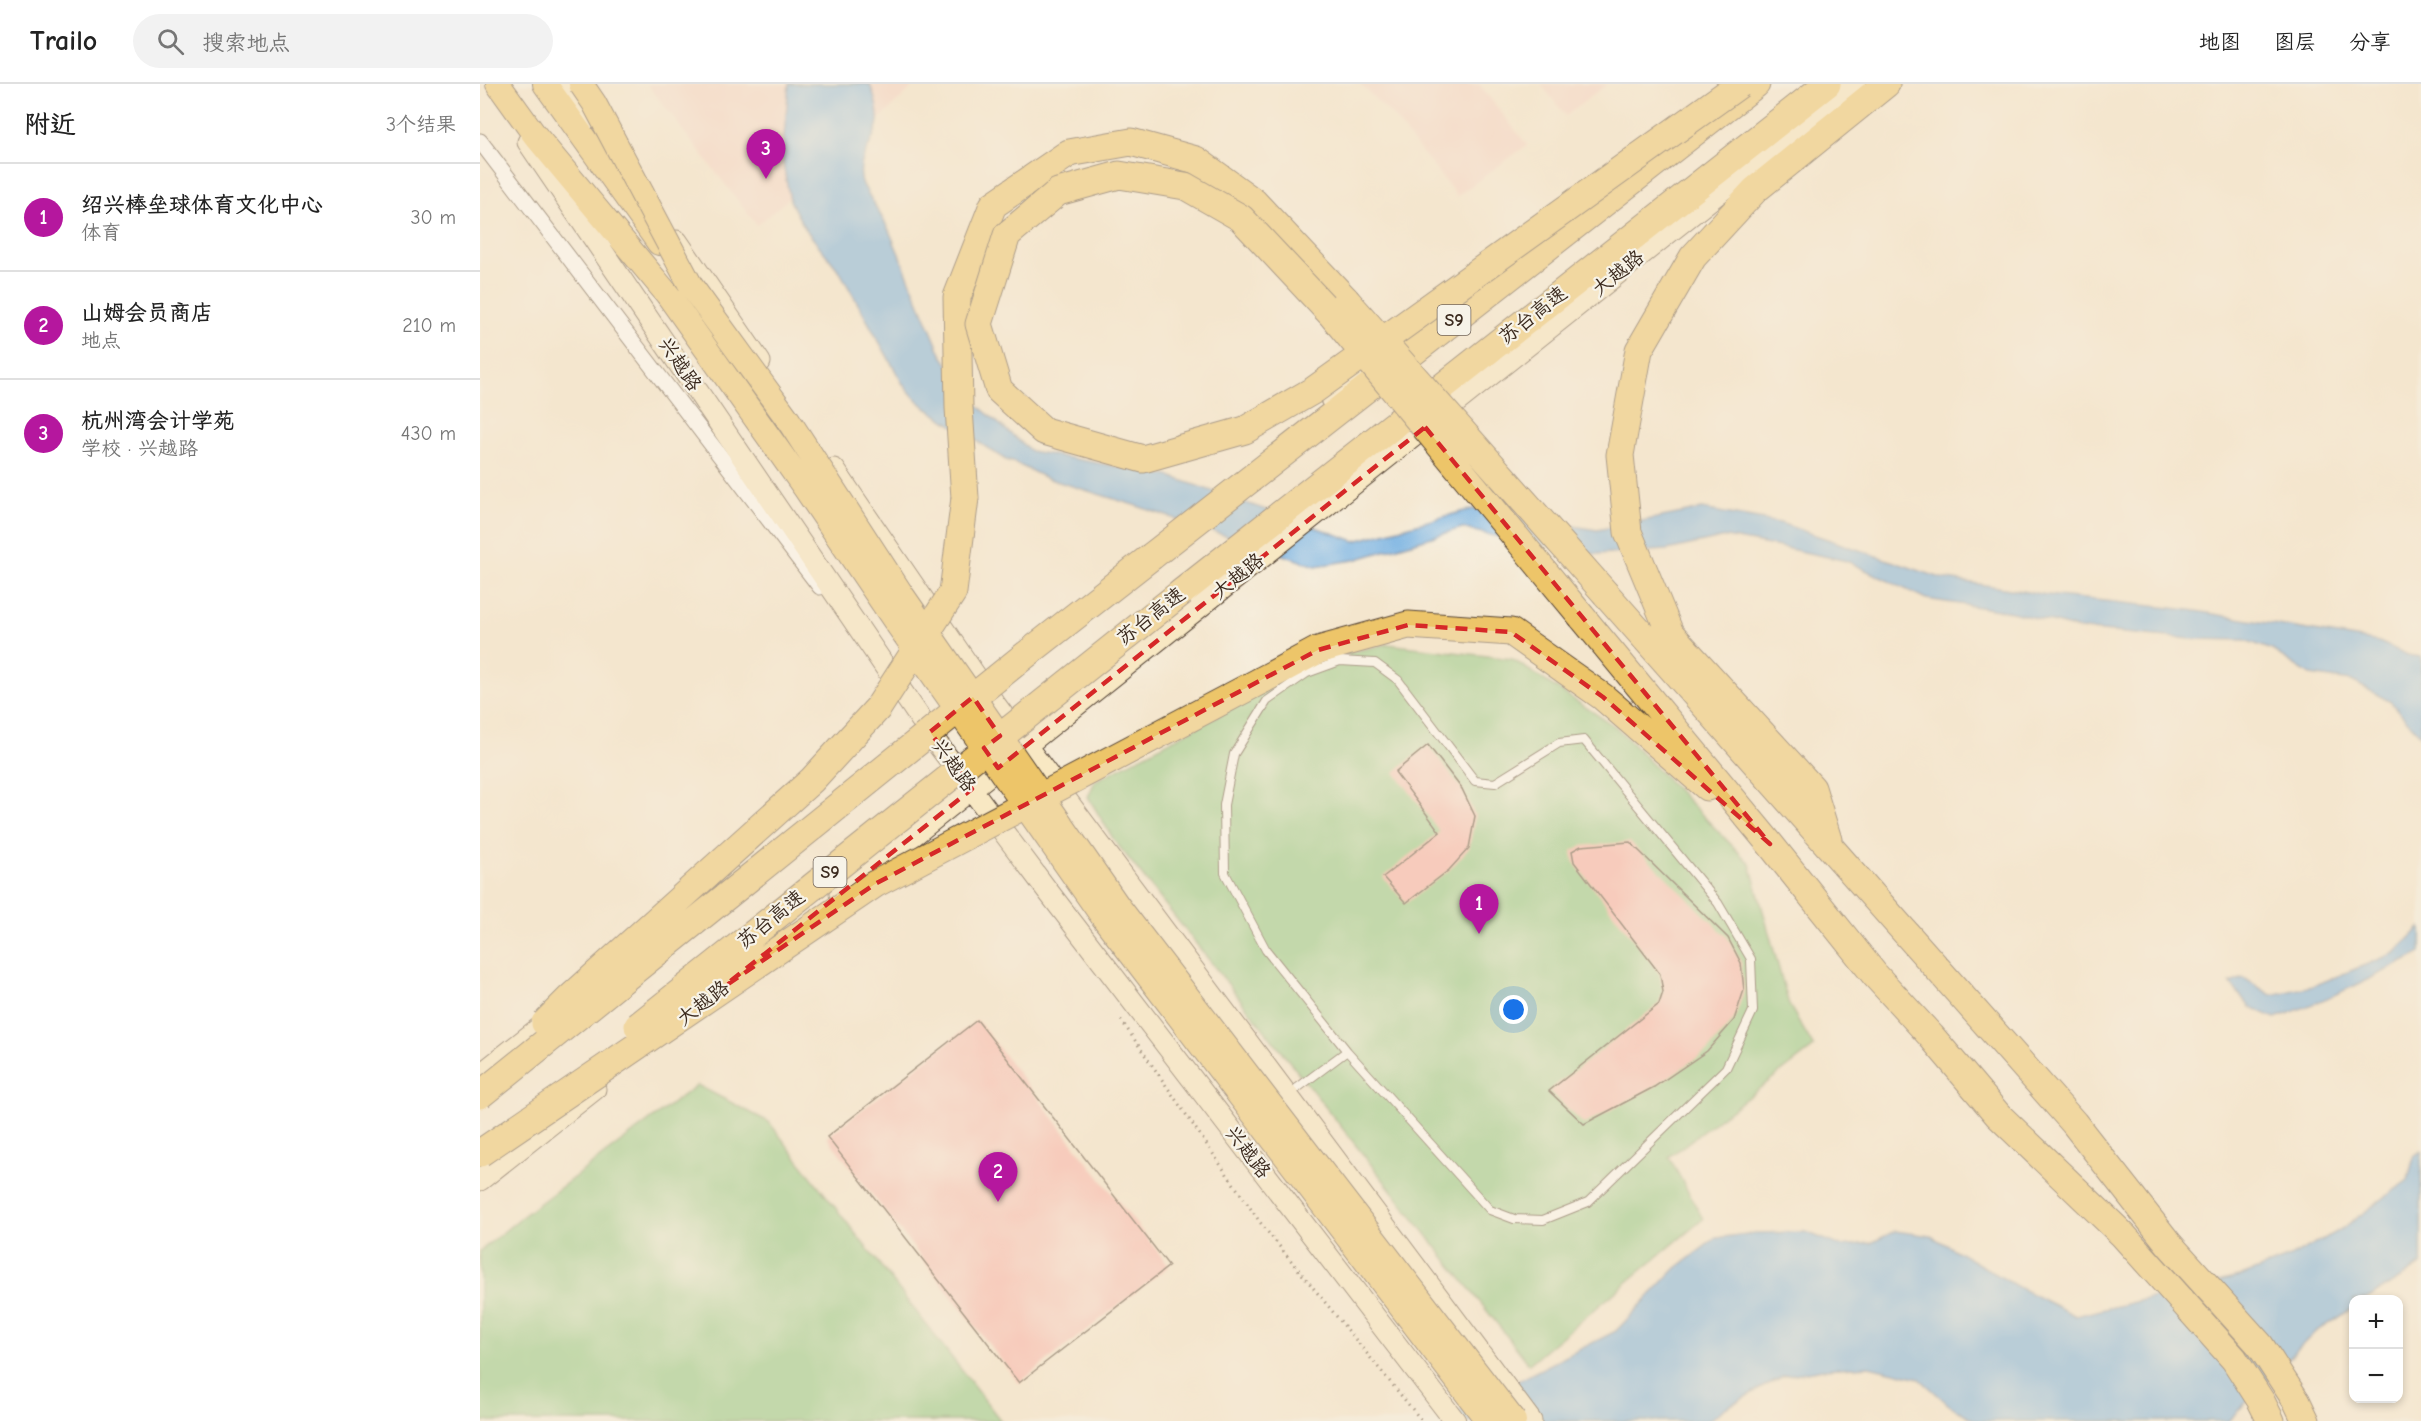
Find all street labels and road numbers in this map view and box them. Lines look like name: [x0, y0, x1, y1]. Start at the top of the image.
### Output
street label: 大越路: [1587, 245, 1649, 301]
street label: 苏台高速: [1494, 281, 1572, 349]
road number: S9: [1438, 305, 1470, 335]
street label: 兴越路: [654, 333, 707, 396]
street label: 大越路: [1207, 548, 1269, 604]
street label: 苏台高速: [1112, 582, 1190, 650]
street label: 兴越路: [927, 734, 982, 797]
road number: S9: [814, 857, 846, 887]
street label: 苏台高速: [733, 885, 809, 953]
street label: 大越路: [672, 975, 735, 1031]
street label: 兴越路: [1220, 1121, 1276, 1184]

